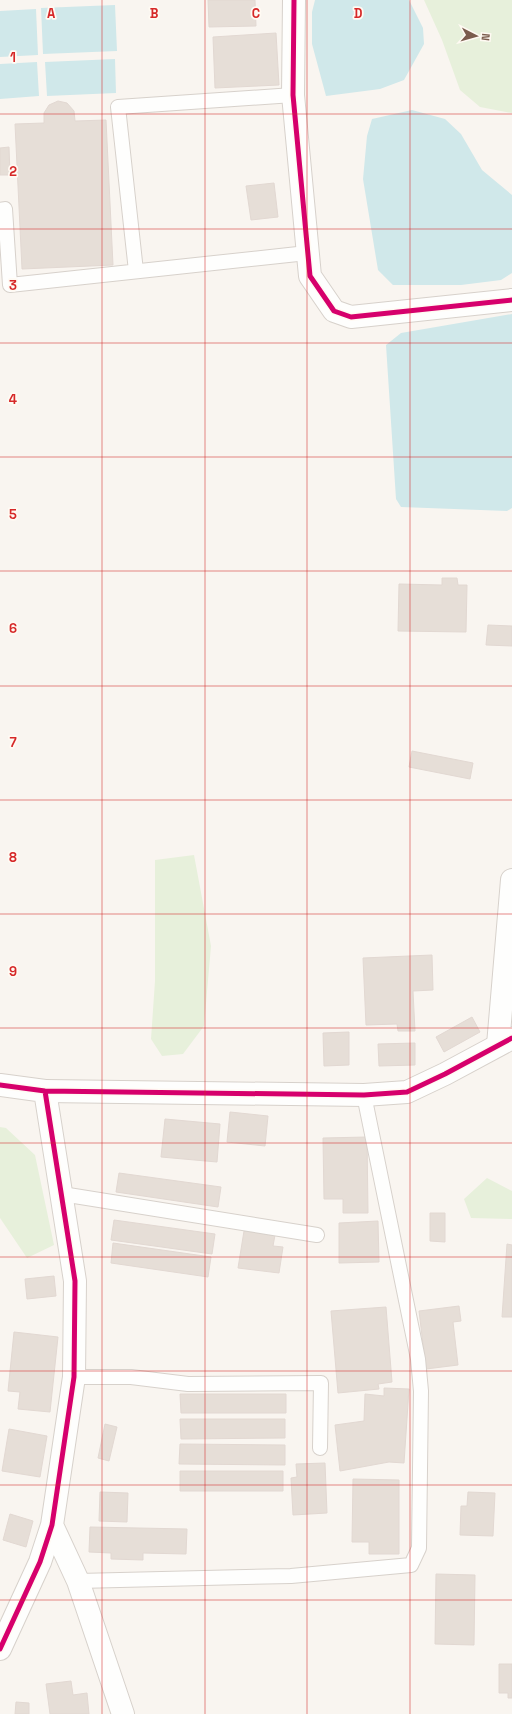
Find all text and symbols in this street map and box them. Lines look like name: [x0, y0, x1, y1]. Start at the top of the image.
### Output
text: A: [47, 5, 56, 22]
text: B: [150, 5, 159, 22]
text: C: [252, 5, 260, 22]
text: D: [354, 5, 363, 22]
north arrow: [456, 16, 496, 56]
text: N: [479, 33, 493, 41]
text: 1: [10, 49, 16, 66]
text: 2: [9, 163, 17, 180]
text: 3: [9, 277, 17, 294]
text: 4: [9, 391, 17, 408]
text: 5: [9, 506, 17, 523]
text: 6: [9, 620, 17, 637]
text: 7: [9, 734, 17, 751]
text: 8: [9, 849, 17, 866]
text: 9: [9, 963, 17, 980]

